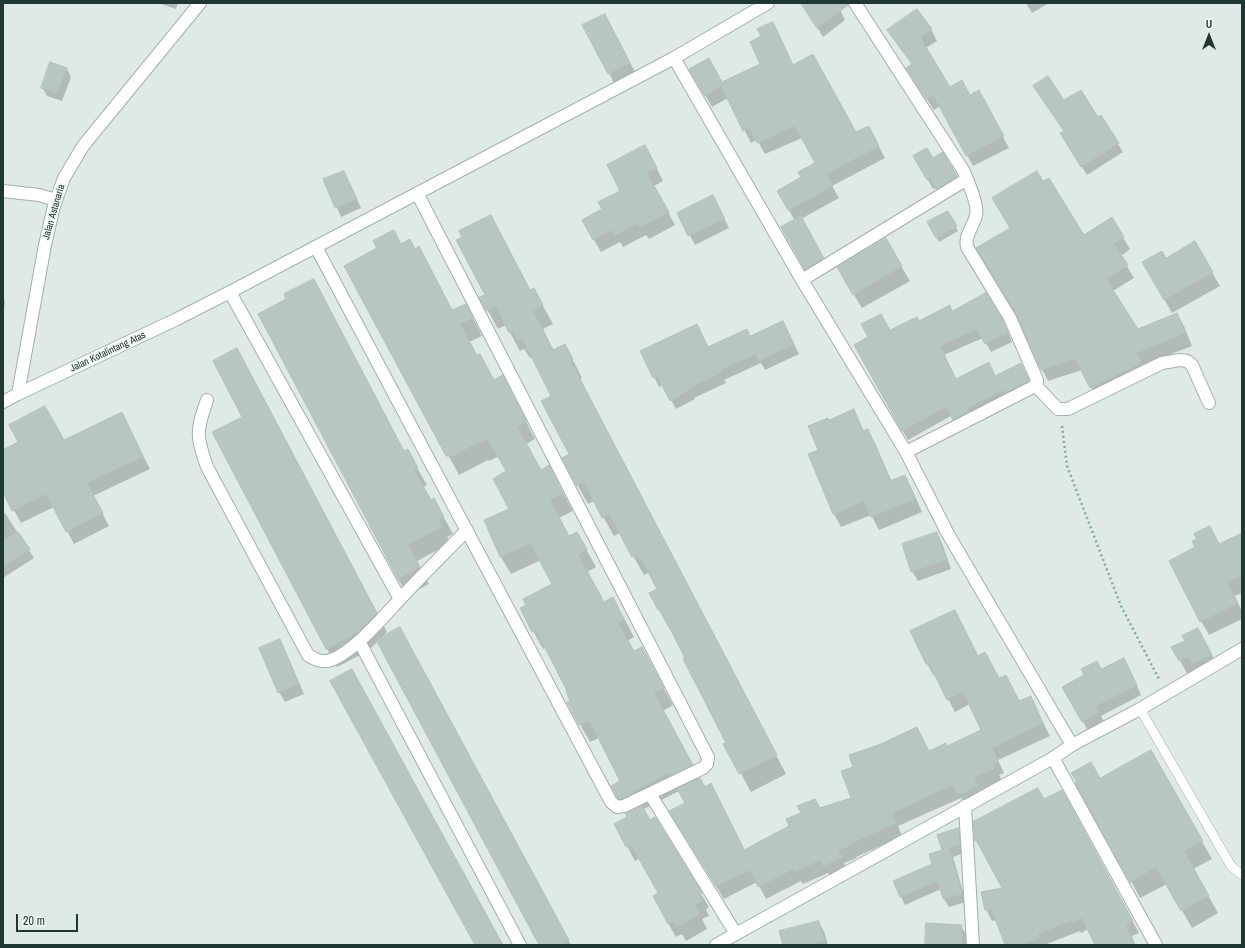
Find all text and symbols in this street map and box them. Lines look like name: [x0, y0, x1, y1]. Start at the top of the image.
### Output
north arrow: [1189, 16, 1229, 56]
text: U: [1206, 17, 1212, 31]
street label: Jalan Astanaria: [40, 183, 68, 241]
street label: Jalan Kotalintang Atas: [68, 329, 148, 375]
scale bar: [18, 906, 80, 932]
text: 20 m: [23, 913, 45, 929]

